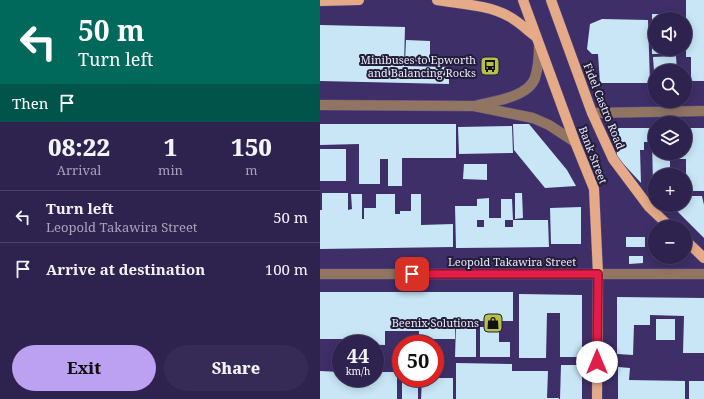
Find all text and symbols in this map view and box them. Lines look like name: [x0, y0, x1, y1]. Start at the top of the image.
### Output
text: 50 m: [78, 11, 145, 49]
map controls: [648, 12, 692, 264]
button: sound: [648, 12, 692, 56]
icon: left: [12, 16, 64, 68]
text: Turn left: [78, 47, 153, 71]
place label: Minibuses to Epworth and Balancing Rocks: [361, 52, 476, 80]
bus stop icon: Minibuses to Epworth and Balancing Rocks: [479, 55, 501, 77]
street label: Fidel Castro Road: [580, 61, 629, 151]
button: search: [648, 64, 692, 108]
icon: arrive: [56, 92, 78, 114]
text: Then: [12, 93, 48, 113]
button: layers: [648, 116, 692, 160]
street label: Bank Street: [576, 124, 611, 186]
text: 08:22: [48, 130, 110, 163]
text: 1: [164, 130, 177, 163]
text: 150: [231, 130, 272, 163]
text: Arrival: [57, 161, 101, 179]
text: min: [158, 161, 183, 179]
text: m: [245, 161, 258, 179]
button: +: [648, 168, 692, 212]
text: Turn left: [46, 198, 114, 218]
icon: left: [12, 206, 34, 228]
text: 50 m: [273, 207, 308, 227]
text: Leopold Takawira Street: [46, 218, 197, 236]
button: −: [648, 220, 692, 264]
street label: Leopold Takawira Street: [448, 254, 576, 269]
pin: [395, 257, 429, 291]
icon: arrive: [12, 258, 34, 280]
text: Arrive at destination: [46, 259, 205, 279]
text: 100 m: [265, 259, 308, 279]
icon: arrive: [401, 263, 423, 285]
shop icon: Beenix Solutions: [482, 312, 504, 334]
place label: Beenix Solutions: [392, 315, 479, 330]
speed limit sign: 50: [392, 335, 444, 387]
position arrow: [576, 341, 618, 383]
text: 44: [347, 342, 369, 369]
button: Exit: [12, 345, 156, 391]
button: Share: [164, 345, 308, 391]
text: km/h: [346, 364, 370, 378]

